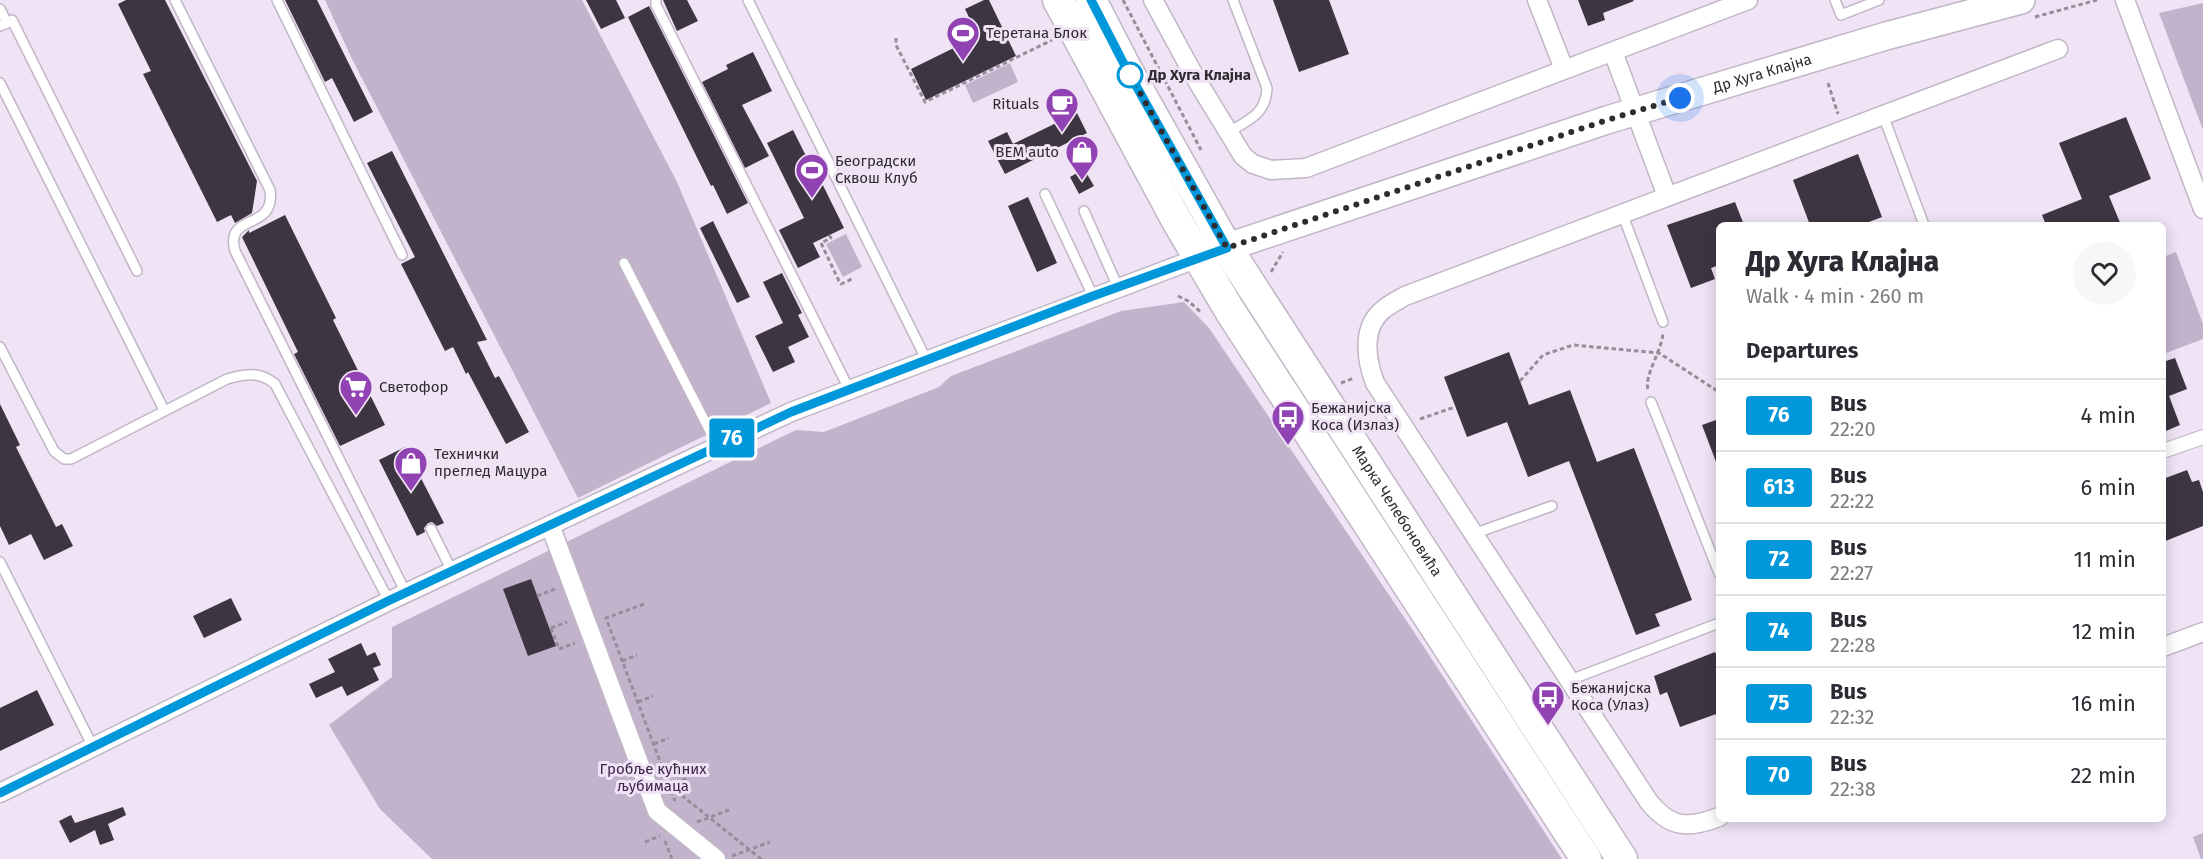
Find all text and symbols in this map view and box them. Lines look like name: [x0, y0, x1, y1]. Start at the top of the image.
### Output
sports icon: Теретана Блок: [945, 15, 981, 62]
place label: Теретана Блок: [986, 24, 1087, 42]
street label: Др Хуга Клајна: [1710, 50, 1814, 97]
marker: Др Хуга Клајна: [1117, 62, 1143, 88]
place label: Др Хуга Клајна: [1147, 66, 1251, 84]
your location: [1665, 83, 1695, 113]
cafe icon: Rituals: [1044, 86, 1080, 133]
place label: Rituals: [992, 95, 1039, 113]
shop icon: BEM auto: [1064, 134, 1100, 181]
place label: BEM auto: [995, 143, 1059, 161]
sports icon: Београдски Сквош Клуб: [794, 152, 830, 199]
place label: Београдски Сквош Клуб: [835, 152, 918, 187]
button: heart: [2073, 242, 2136, 305]
text: Др Хуга Клајна: [1746, 245, 1939, 278]
text: Walk · 4 min · 260 m: [1746, 284, 1924, 308]
text: Departures: [1746, 337, 1858, 364]
supermarket icon: Светофор: [338, 369, 374, 416]
place label: Светофор: [379, 378, 448, 396]
text: Bus: [1830, 390, 1867, 417]
bus stop icon: Бежанијска Коса (Излаз): [1270, 399, 1306, 446]
place label: Бежанијска Коса (Излаз): [1311, 399, 1399, 434]
text: 76: [1768, 402, 1790, 428]
text: 4 min: [2081, 402, 2136, 429]
text: 22:20: [1830, 417, 1876, 441]
line badge: 76: [705, 418, 759, 458]
text: 76: [721, 425, 743, 451]
street label: Марка Челебоновића: [1348, 442, 1446, 580]
shop icon: Технички преглед Мацура: [393, 445, 429, 492]
place label: Технички преглед Мацура: [434, 445, 547, 480]
text: Bus: [1830, 462, 1867, 489]
text: 613: [1763, 474, 1795, 500]
text: 6 min: [2080, 474, 2136, 501]
text: 22:22: [1830, 489, 1874, 513]
text: Bus: [1830, 534, 1867, 561]
text: 72: [1769, 546, 1789, 572]
text: 11 min: [2073, 546, 2136, 573]
text: 22:27: [1830, 561, 1873, 585]
text: Bus: [1830, 606, 1867, 633]
text: 74: [1769, 618, 1789, 644]
text: 12 min: [2072, 618, 2136, 645]
text: 22:28: [1830, 633, 1876, 657]
text: Bus: [1830, 678, 1867, 705]
bus stop icon: Бежанијска Коса (Улаз): [1530, 679, 1566, 726]
place label: Бежанијска Коса (Улаз): [1571, 679, 1651, 714]
text: 75: [1769, 690, 1789, 716]
text: 16 min: [2071, 690, 2136, 717]
text: 22:32: [1830, 705, 1874, 729]
text: Bus: [1830, 750, 1867, 777]
park label: Гробље кућних љубимаца: [599, 760, 707, 795]
text: 70: [1768, 762, 1790, 788]
text: 22 min: [2070, 762, 2136, 789]
text: 22:38: [1830, 777, 1876, 801]

